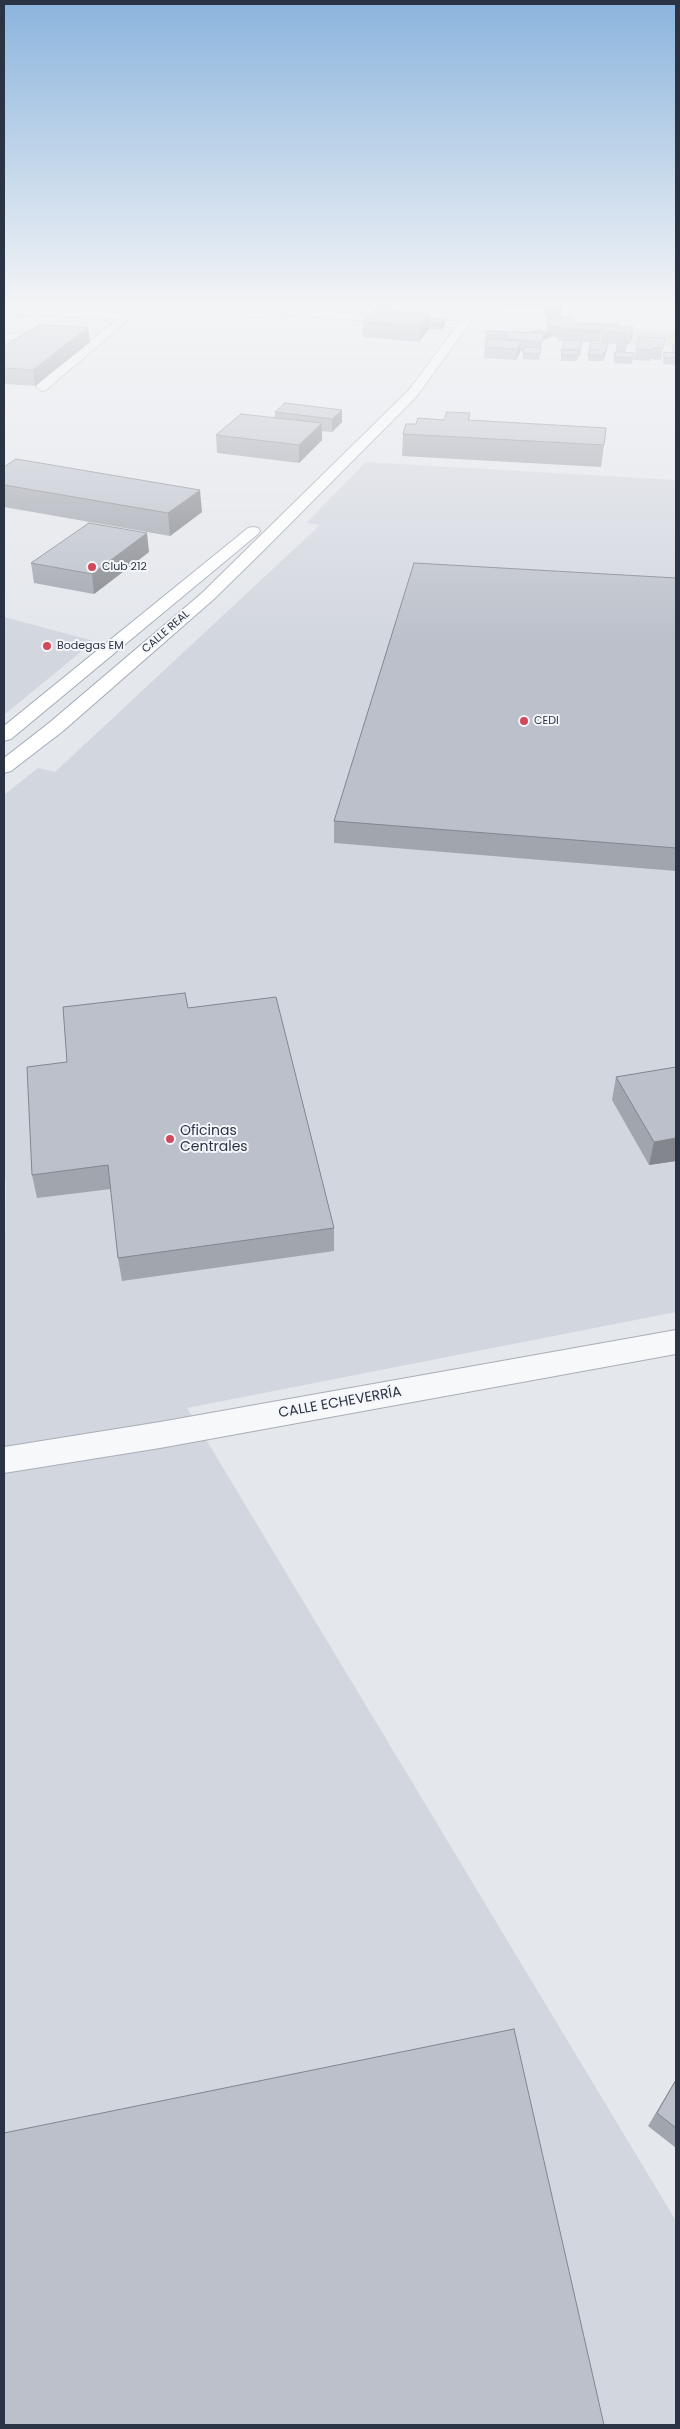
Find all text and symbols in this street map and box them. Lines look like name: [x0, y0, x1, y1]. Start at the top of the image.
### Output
place label: Club 212: [102, 560, 147, 574]
marker: Club 212: [86, 561, 98, 573]
street label: CALLE REAL: [140, 608, 192, 656]
place label: Bodegas EM: [57, 639, 124, 653]
marker: Bodegas EM: [41, 640, 53, 652]
place label: CEDI: [534, 714, 559, 728]
marker: CEDI: [518, 715, 530, 727]
place label: Oficinas Centrales: [180, 1123, 248, 1156]
marker: Oficinas Centrales: [164, 1133, 176, 1145]
street label: CALLE ECHEVERRÍA: [277, 1384, 403, 1422]

